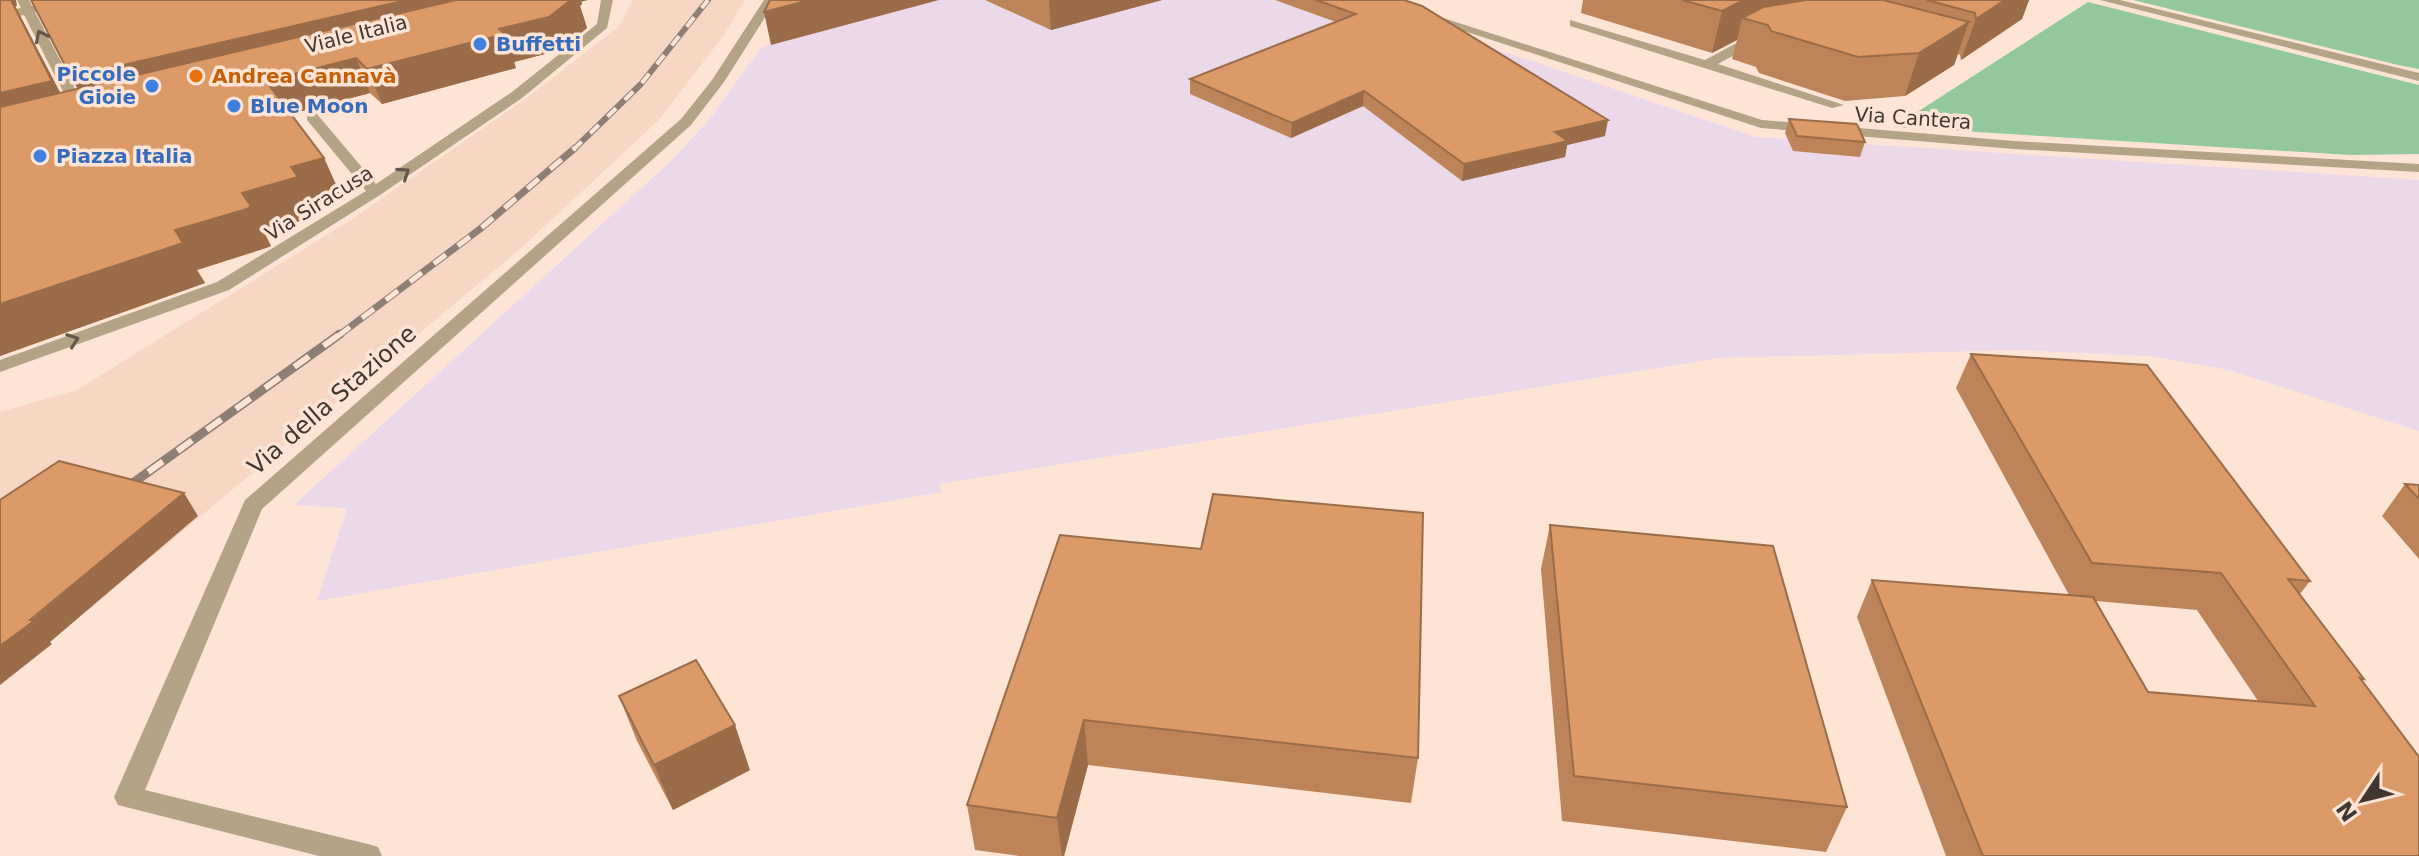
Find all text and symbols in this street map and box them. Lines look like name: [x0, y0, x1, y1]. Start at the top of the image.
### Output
street label: Viale Italia: [302, 10, 410, 58]
one-way arrow: [35, 29, 51, 44]
place label: Buffetti: [496, 32, 581, 56]
marker: Buffetti: [471, 35, 489, 53]
place label: Piccole Gioie: [57, 62, 136, 109]
place label: Andrea Cannavà: [212, 64, 397, 88]
marker: Andrea Cannavà: [187, 67, 205, 85]
marker: Piccole Gioie: [143, 77, 161, 95]
place label: Blue Moon: [250, 94, 369, 118]
marker: Blue Moon: [225, 97, 243, 115]
street label: Via Cantera: [1854, 102, 1972, 134]
place label: Piazza Italia: [56, 144, 192, 168]
marker: Piazza Italia: [31, 147, 49, 165]
street label: Via Siracusa: [261, 160, 377, 246]
one-way arrow: [395, 168, 409, 183]
street label: Via della Stazione: [242, 319, 422, 481]
one-way arrow: [66, 333, 80, 349]
north arrow: [2323, 760, 2403, 840]
text: N: [2332, 796, 2363, 826]

